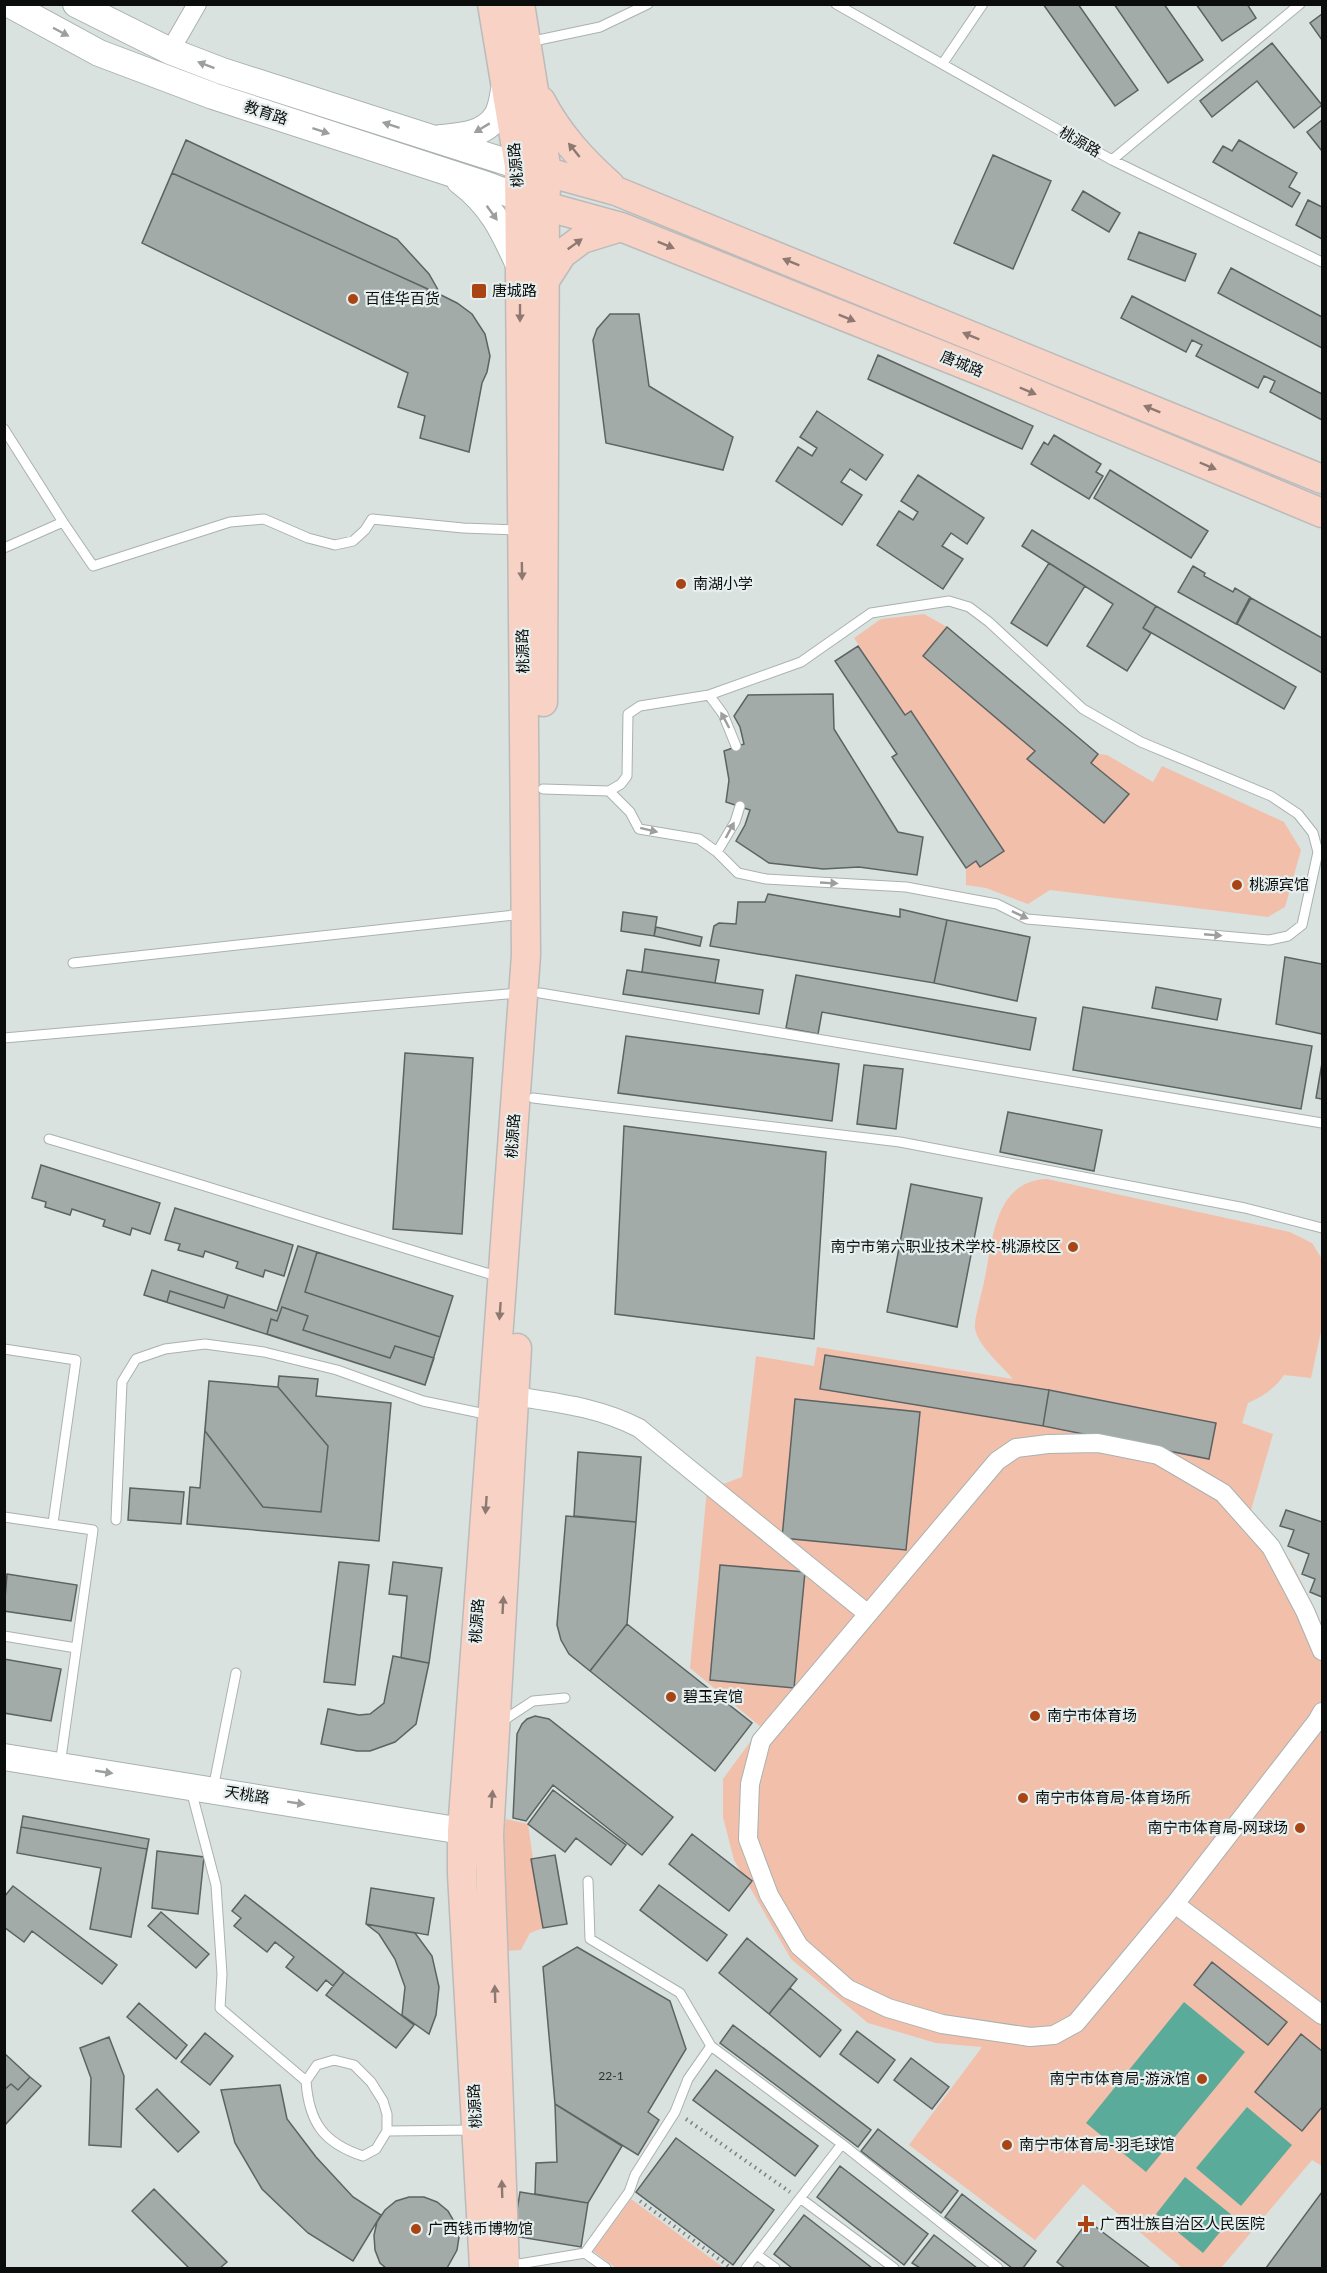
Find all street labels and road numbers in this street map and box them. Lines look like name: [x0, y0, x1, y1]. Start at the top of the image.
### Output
street label: 教育路: [242, 97, 290, 128]
street label: 桃源路: [1057, 122, 1104, 160]
street label: 桃源路: [504, 142, 526, 188]
street label: 唐城路: [938, 346, 987, 380]
street label: 桃源路: [513, 628, 531, 674]
street label: 桃源路: [501, 1113, 523, 1159]
street label: 桃源路: [465, 1598, 487, 1644]
street label: 天桃路: [224, 1782, 271, 1806]
street label: 桃源路: [464, 2083, 484, 2129]

